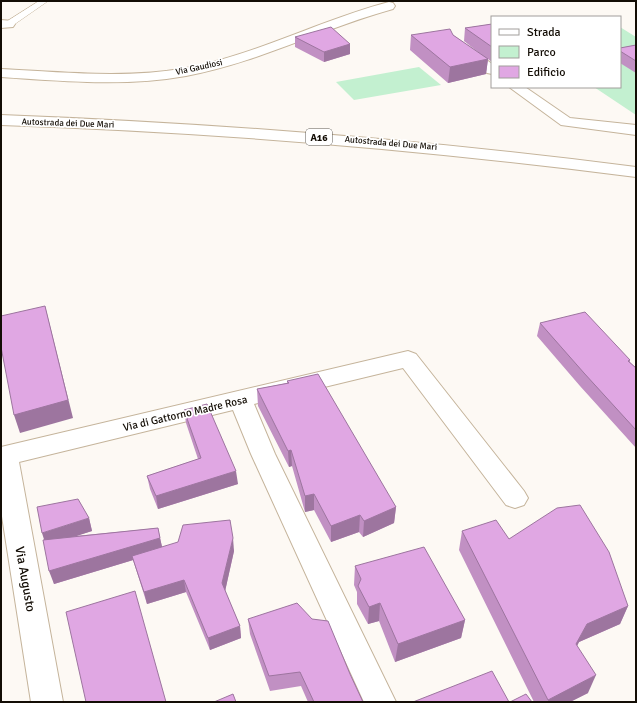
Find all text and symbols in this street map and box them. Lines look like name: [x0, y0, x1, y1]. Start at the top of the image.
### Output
legend: [491, 16, 621, 88]
text: Strada: [527, 25, 561, 40]
text: Parco: [527, 45, 556, 60]
street label: Via Gaudiosi: [175, 57, 224, 78]
text: Edificio: [527, 65, 565, 80]
street label: Autostrada dei Due Mari: [21, 116, 115, 131]
road number: A16: [306, 129, 332, 145]
street label: Autostrada dei Due Mari: [344, 134, 438, 153]
street label: Via di Gattorno Madre Rosa: [122, 393, 249, 434]
street label: Via Augusto: [11, 545, 39, 613]

